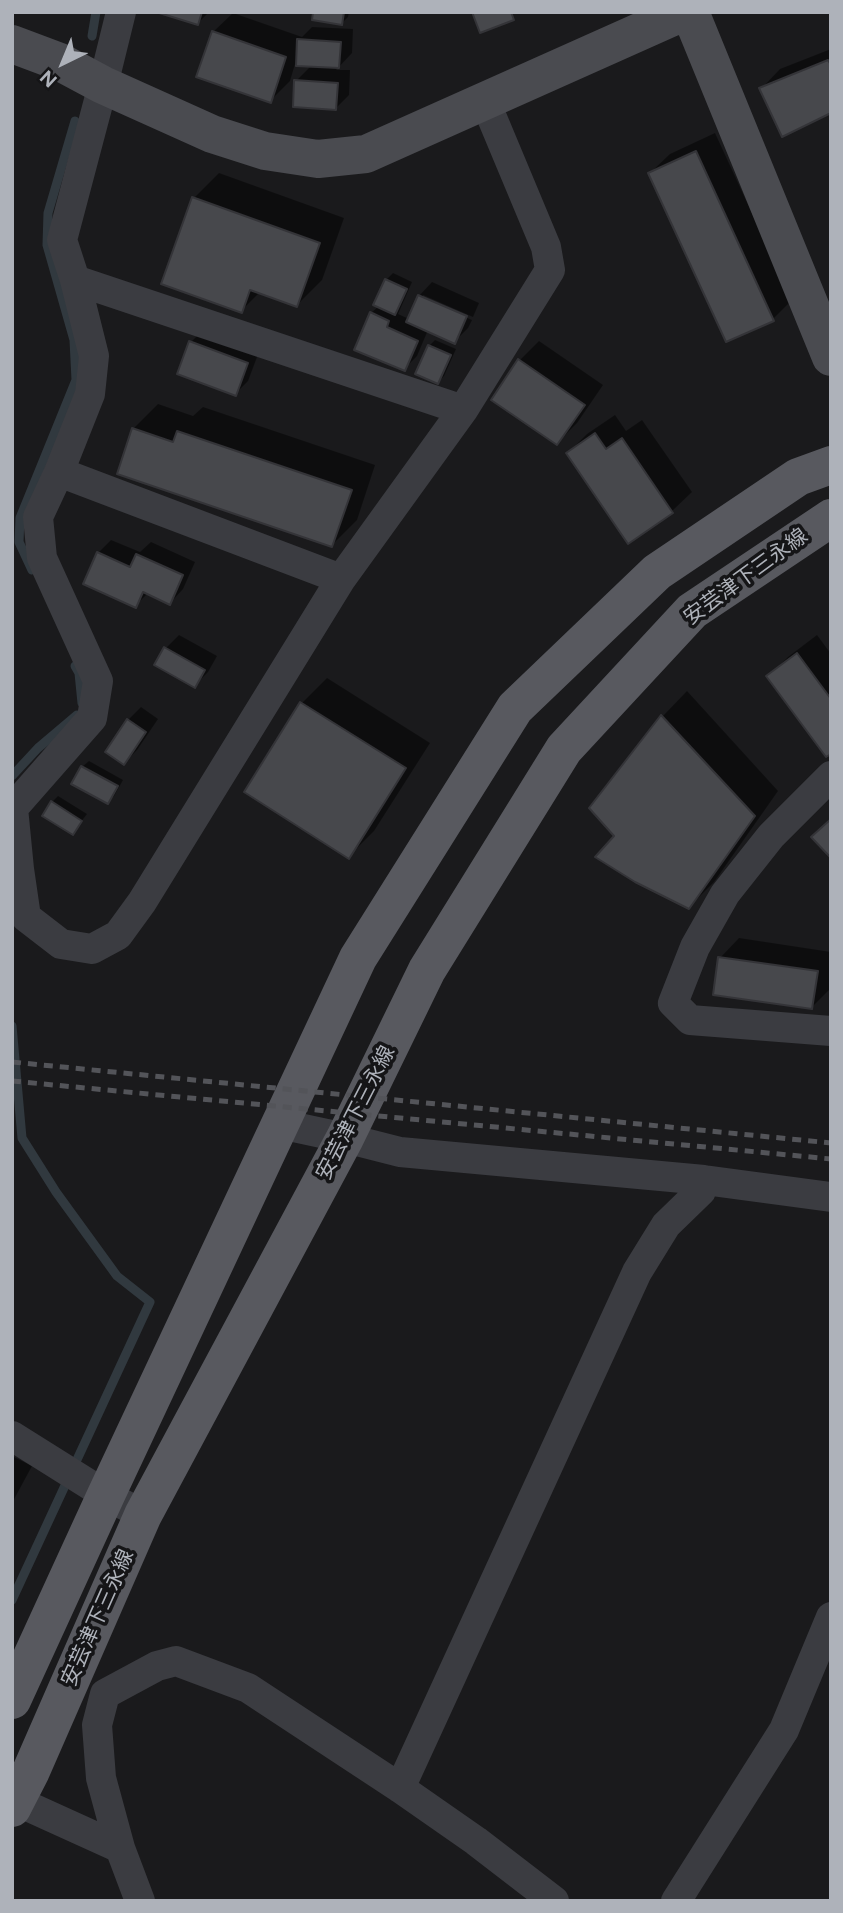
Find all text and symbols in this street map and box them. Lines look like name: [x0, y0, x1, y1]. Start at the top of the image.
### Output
north arrow: [28, 28, 98, 98]
text: N: [35, 65, 62, 92]
street label: 安芸津下三永線: [679, 524, 813, 630]
street label: 安芸津下三永線: [311, 1042, 401, 1184]
street label: 安芸津下三永線: [57, 1546, 139, 1690]

